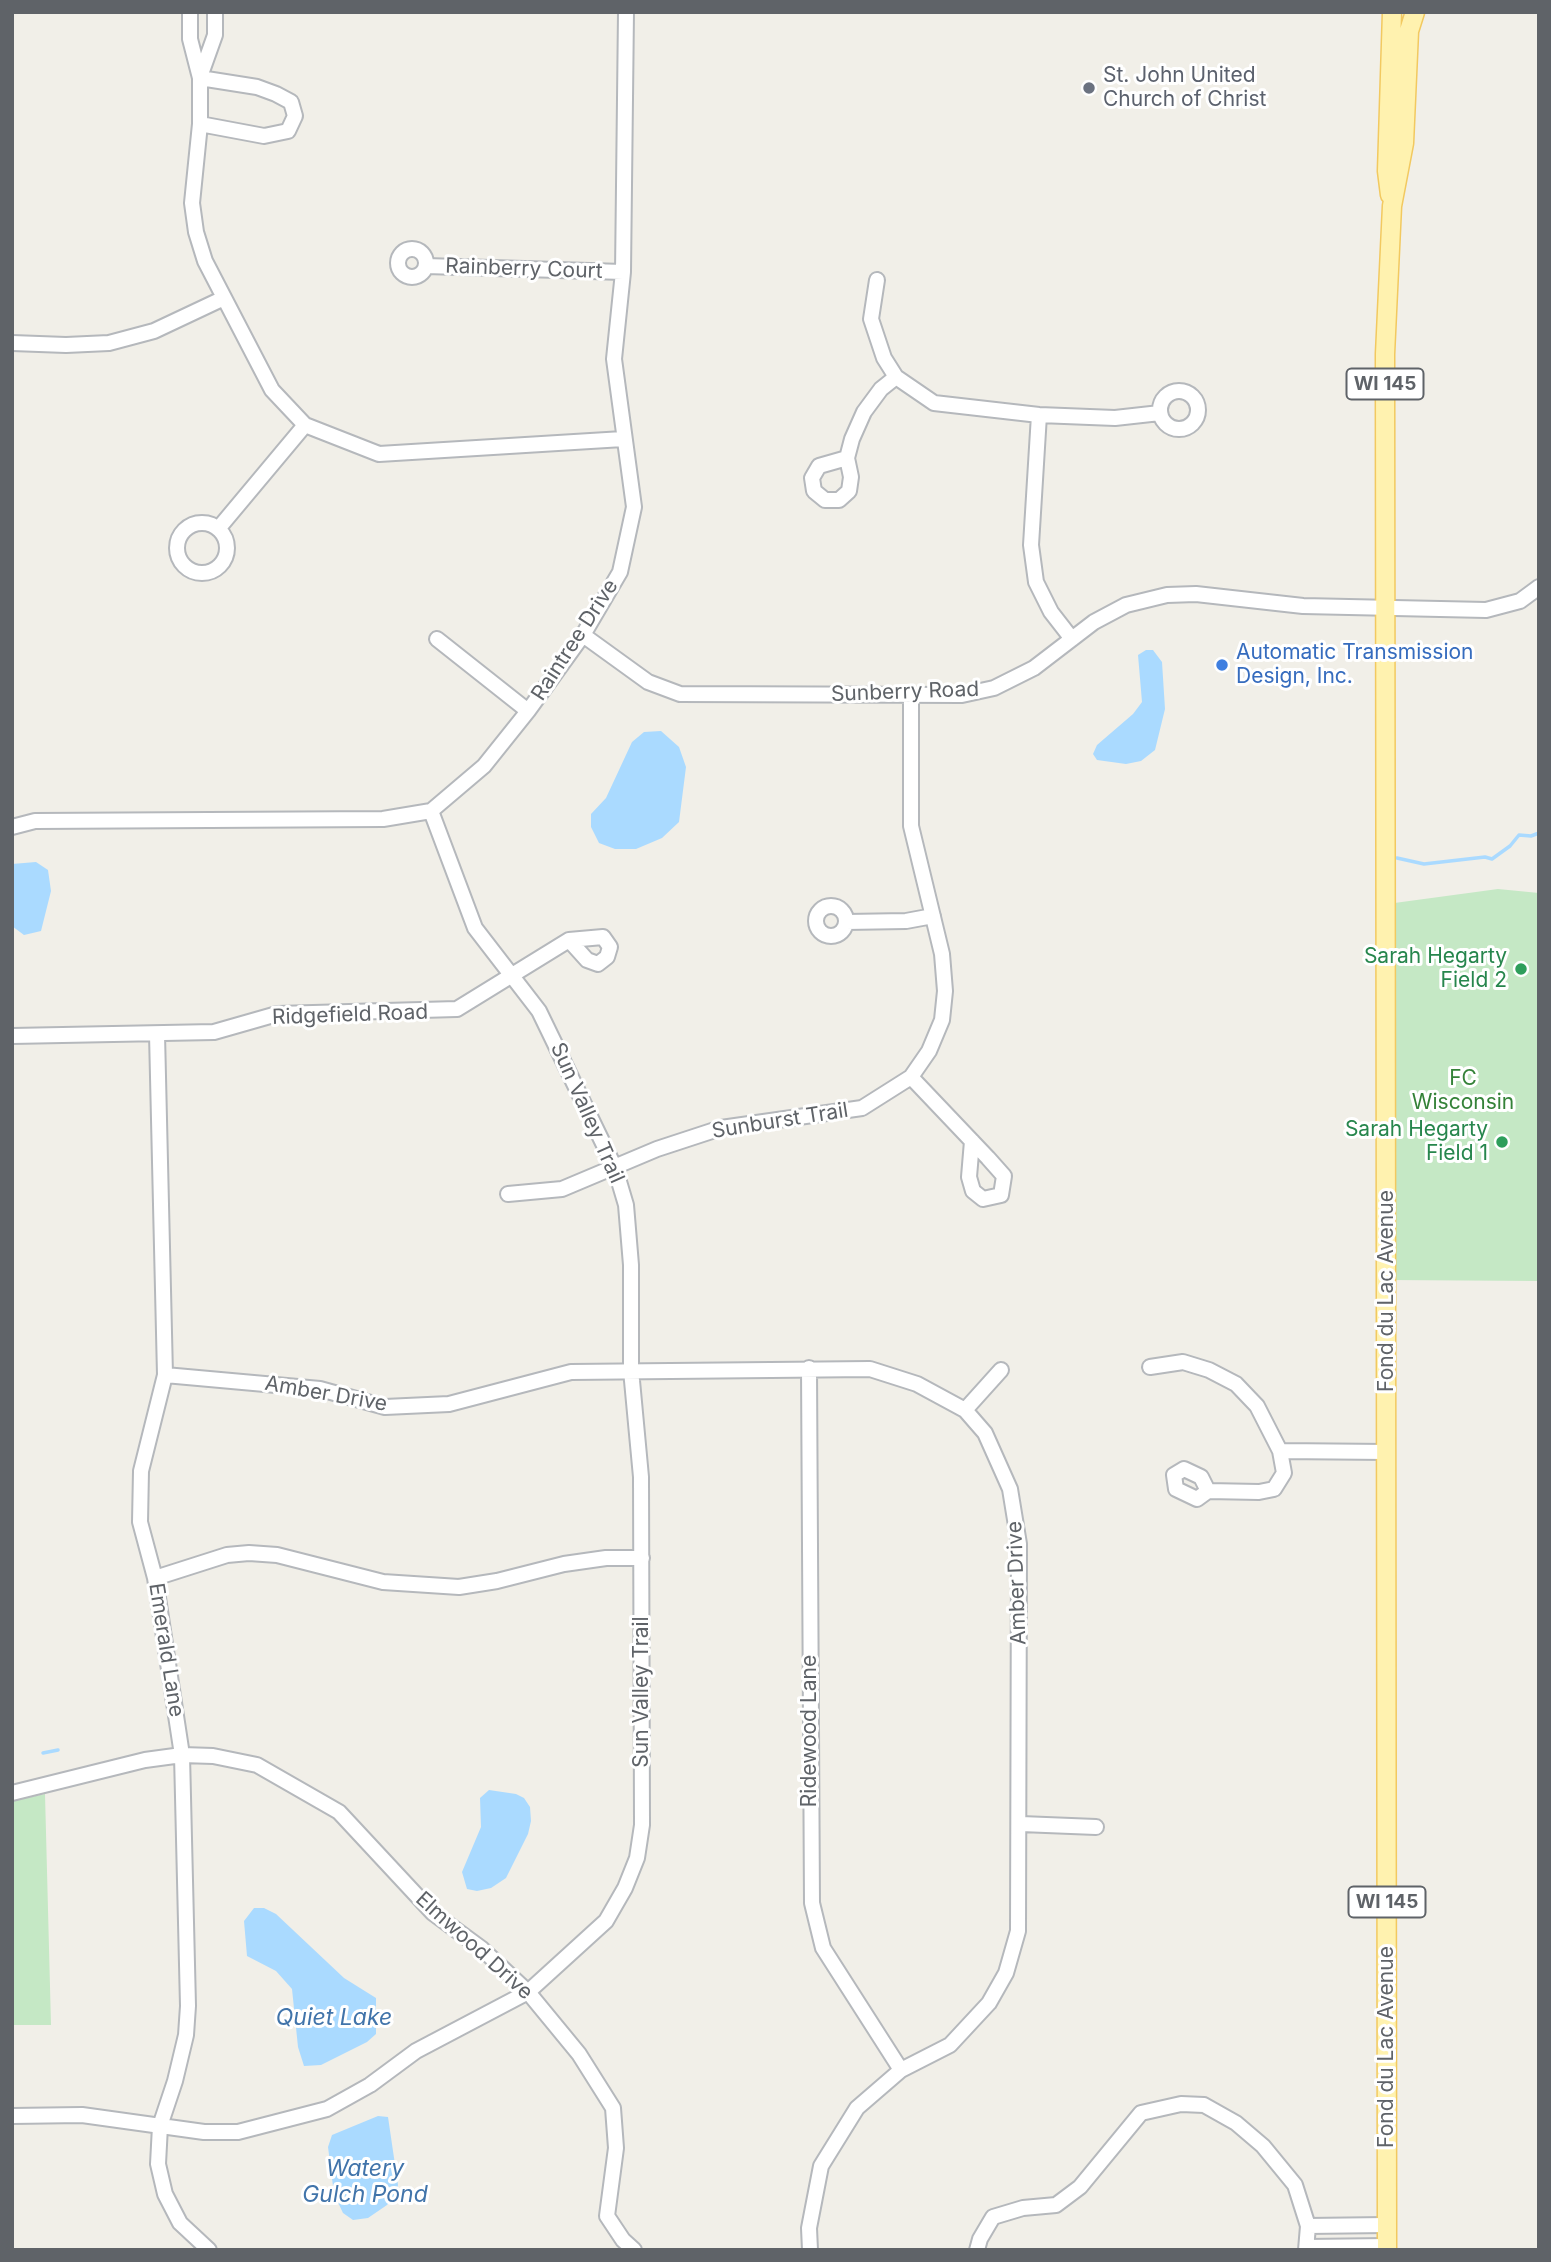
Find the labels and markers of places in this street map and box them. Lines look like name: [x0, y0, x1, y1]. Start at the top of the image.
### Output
place label: St. John United Church of Christ: [1103, 63, 1266, 113]
marker: St. John United Church of Christ: [1081, 80, 1097, 96]
place label: Automatic Transmission Design, Inc.: [1236, 640, 1474, 690]
marker: Automatic Transmission Design, Inc.: [1214, 657, 1230, 673]
place label: Sarah Hegarty Field 2: [1364, 944, 1507, 994]
marker: Sarah Hegarty Field 2: [1513, 961, 1529, 977]
place label: Sarah Hegarty Field 1: [1345, 1117, 1488, 1167]
marker: Sarah Hegarty Field 1: [1494, 1134, 1510, 1150]

